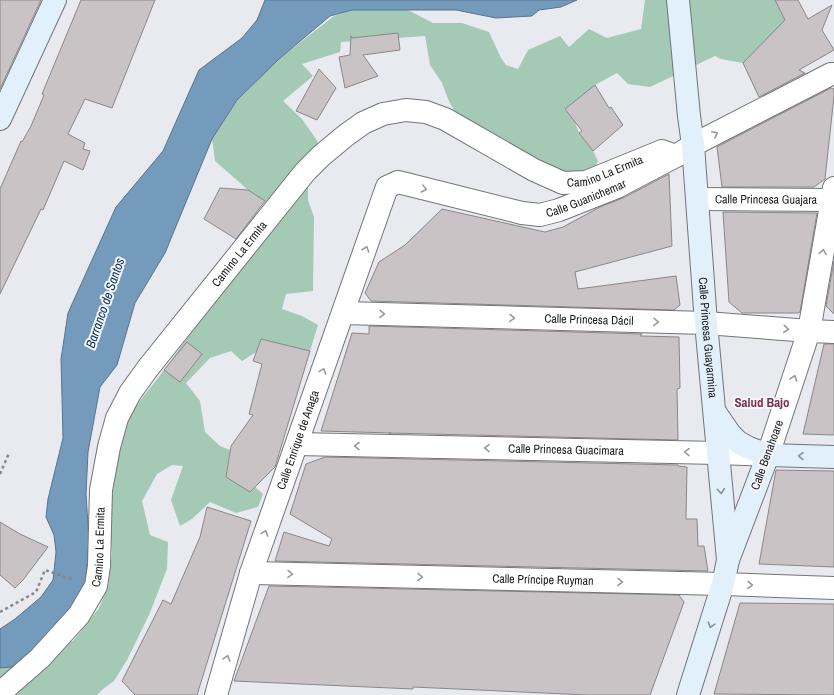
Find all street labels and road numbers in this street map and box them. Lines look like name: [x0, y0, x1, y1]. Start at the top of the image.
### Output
street label: Camino La Ermita: [567, 151, 646, 191]
street label: Calle Guanichemar: [544, 175, 630, 221]
street label: Calle Princesa Guajara: [715, 191, 818, 208]
street label: Camino La Ermita: [208, 217, 271, 290]
street label: Calle Princesa Guayarmina: [695, 277, 721, 399]
street label: Calle Princesa Dácil: [544, 311, 634, 329]
street label: Calle Enrique de Anaga: [273, 388, 323, 492]
street label: Calle Benahoare: [747, 418, 787, 492]
street label: Calle Princesa Guacimara: [508, 441, 624, 459]
street label: Camino La Ermita: [88, 506, 109, 588]
street label: Calle Príncipe Ruyman: [492, 571, 594, 589]

